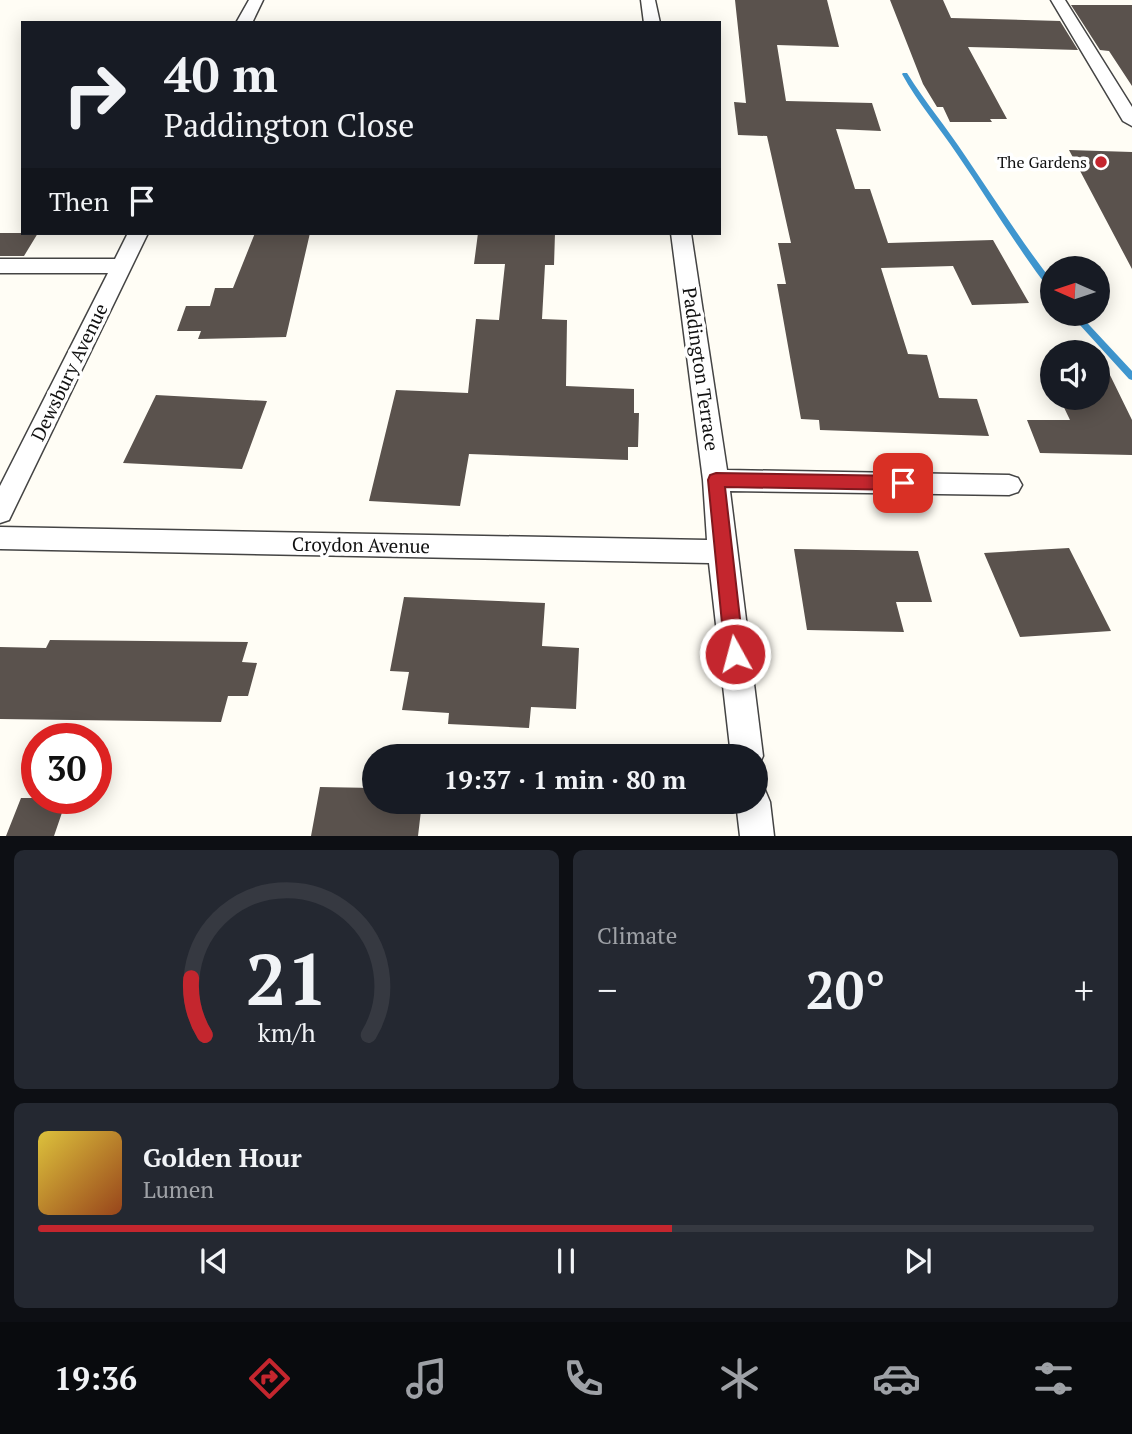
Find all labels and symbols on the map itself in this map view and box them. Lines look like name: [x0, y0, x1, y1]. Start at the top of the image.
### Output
place label: The Gardens: [997, 151, 1087, 173]
marker: The Gardens: [1093, 154, 1109, 170]
north arrow: [1040, 256, 1110, 326]
street label: Paddington Terrace: [678, 286, 725, 452]
street label: Dewsbury Avenue: [24, 299, 113, 445]
pin: [873, 453, 933, 513]
street label: Croydon Avenue: [292, 531, 430, 558]
position arrow: [698, 617, 772, 691]
speed limit sign: 30: [21, 723, 112, 814]

